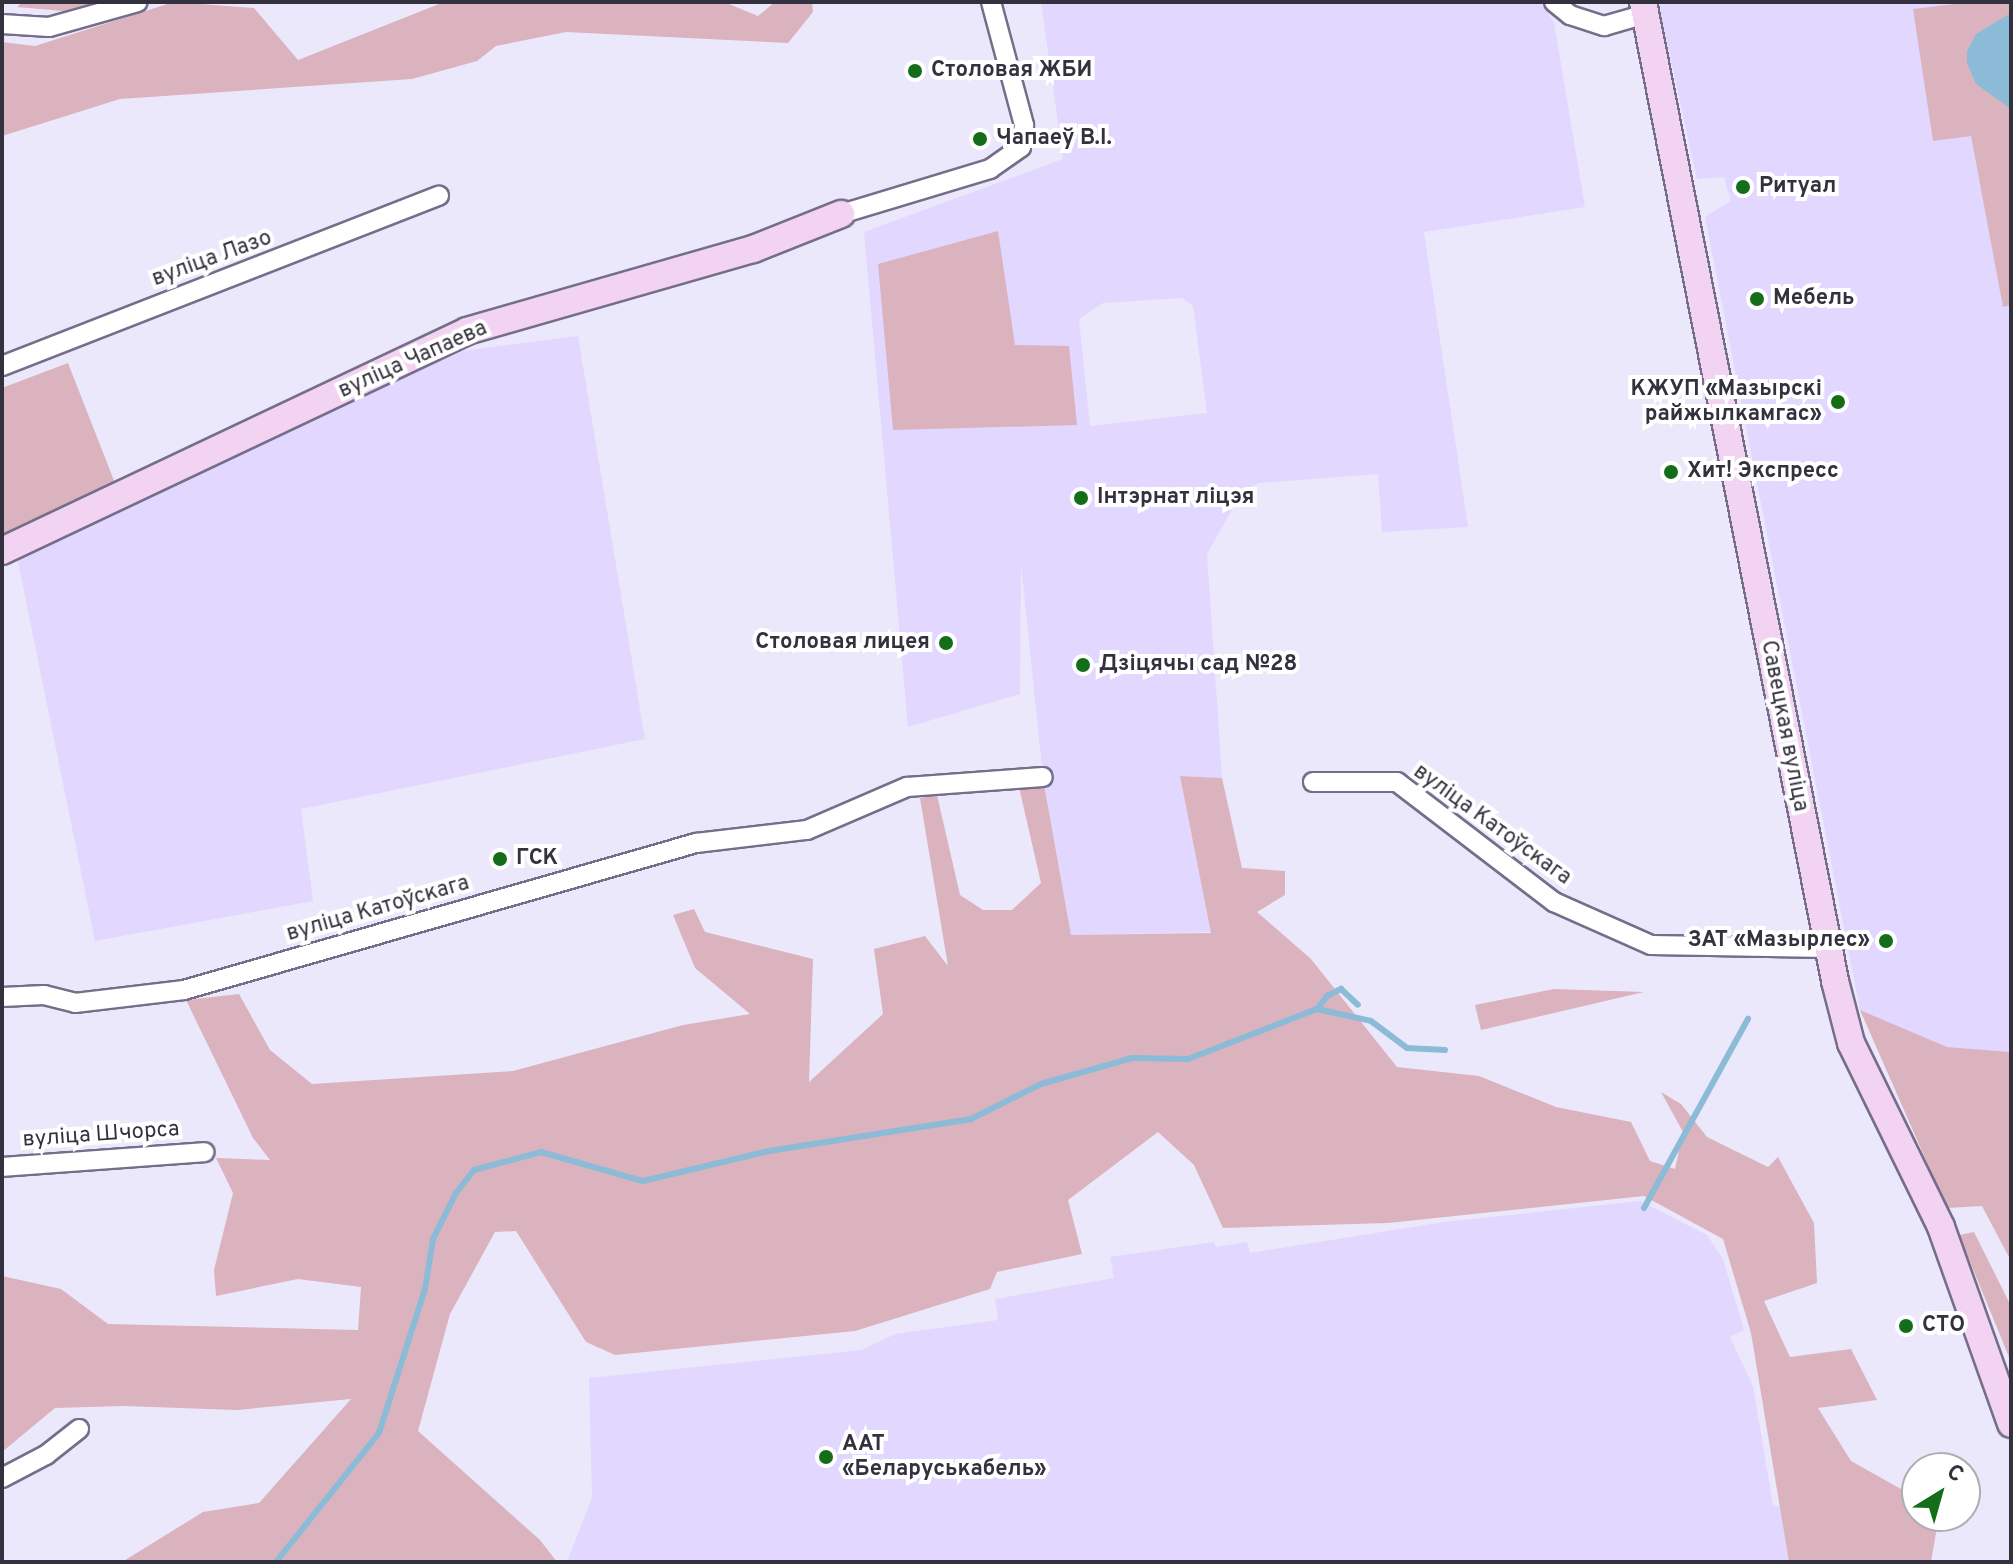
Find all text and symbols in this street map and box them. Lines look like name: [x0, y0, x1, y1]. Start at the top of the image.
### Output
place label: Столовая ЖБИ: [931, 58, 1092, 84]
marker: Столовая ЖБИ: [906, 62, 924, 80]
place label: Чапаеў В.І.: [996, 126, 1112, 152]
marker: Чапаеў В.І.: [971, 130, 989, 148]
place label: Ритуал: [1759, 174, 1836, 200]
marker: Ритуал: [1734, 178, 1752, 196]
street label: вуліца Лазо: [149, 225, 275, 293]
place label: Мебель: [1773, 286, 1855, 312]
marker: Мебель: [1748, 290, 1766, 308]
street label: вуліца Чапаева: [335, 315, 491, 405]
place label: КЖУП «Мазырскі райжылкамгас»: [1630, 376, 1822, 428]
marker: КЖУП «Мазырскі райжылкамгас»: [1829, 393, 1847, 411]
place label: Хит! Экспресс: [1687, 459, 1839, 485]
marker: Хит! Экспресс: [1662, 463, 1680, 481]
place label: Інтэрнат ліцэя: [1097, 485, 1255, 511]
marker: Інтэрнат ліцэя: [1072, 489, 1090, 507]
place label: Столовая лицея: [755, 630, 930, 656]
marker: Столовая лицея: [937, 634, 955, 652]
street label: Савецкая вуліца: [1754, 638, 1814, 814]
place label: Дзіцячы сад №28: [1099, 652, 1297, 678]
marker: Дзіцячы сад №28: [1074, 656, 1092, 674]
street label: вуліца Катоўскага: [1408, 759, 1576, 891]
place label: ГСК: [516, 846, 558, 872]
marker: ГСК: [491, 850, 509, 868]
street label: вуліца Катоўскага: [284, 870, 472, 948]
place label: ЗАТ «Мазырлес»: [1688, 928, 1870, 954]
marker: ЗАТ «Мазырлес»: [1877, 932, 1895, 950]
street label: вуліца Шчорса: [22, 1116, 180, 1154]
place label: СТО: [1922, 1313, 1965, 1339]
marker: СТО: [1897, 1317, 1915, 1335]
place label: ААТ «Беларуськабель»: [842, 1431, 1047, 1482]
marker: ААТ «Беларуськабель»: [817, 1448, 835, 1466]
north arrow: [1901, 1452, 1981, 1532]
text: С: [1941, 1459, 1968, 1489]

